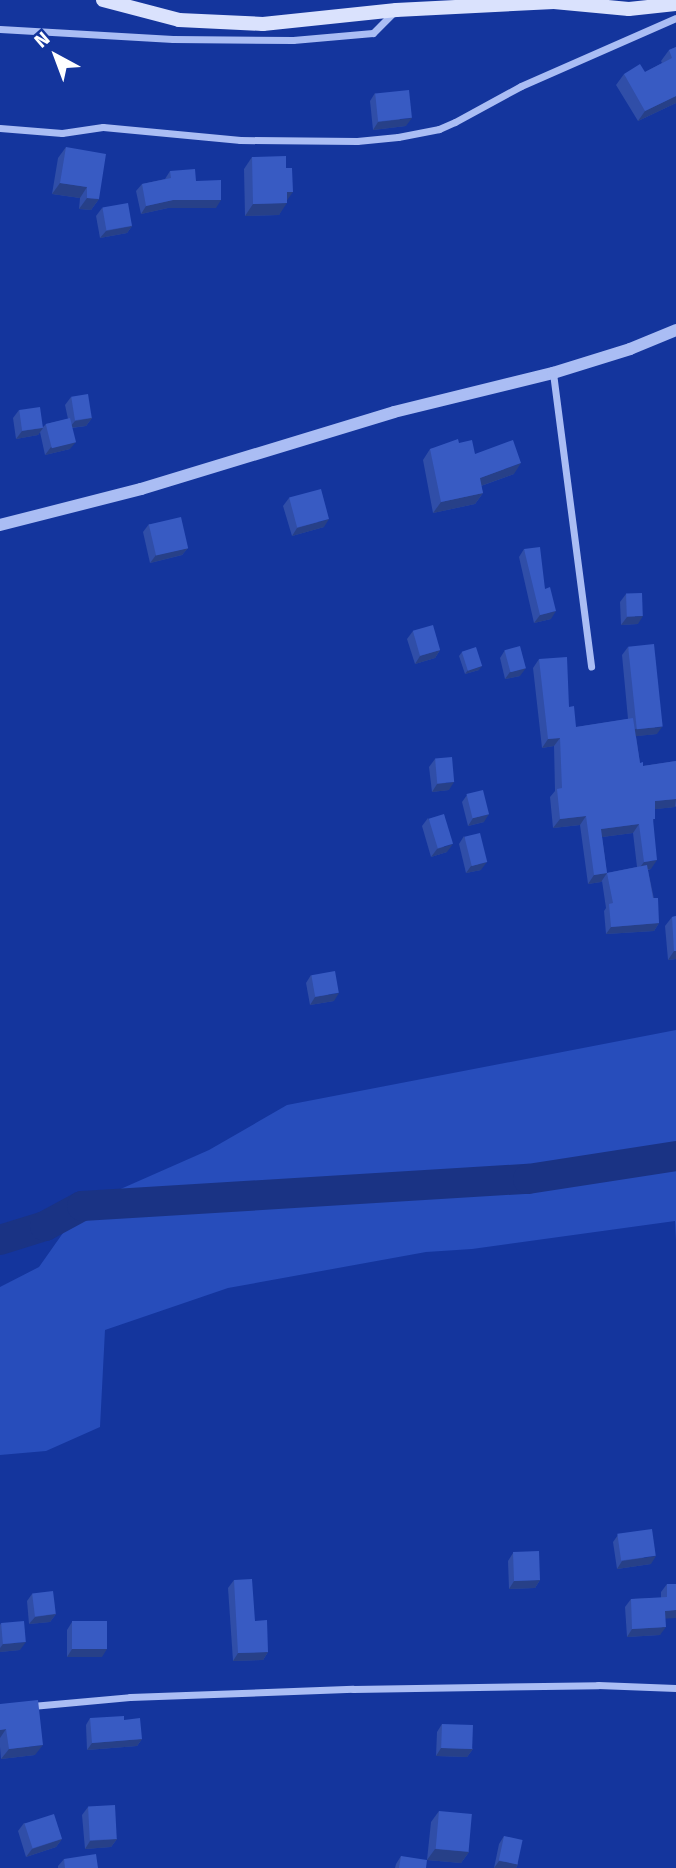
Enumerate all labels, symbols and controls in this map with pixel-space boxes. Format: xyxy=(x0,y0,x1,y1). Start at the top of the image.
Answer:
north arrow xyxy=(21,21,91,91)
text: N xyxy=(30,27,54,53)

